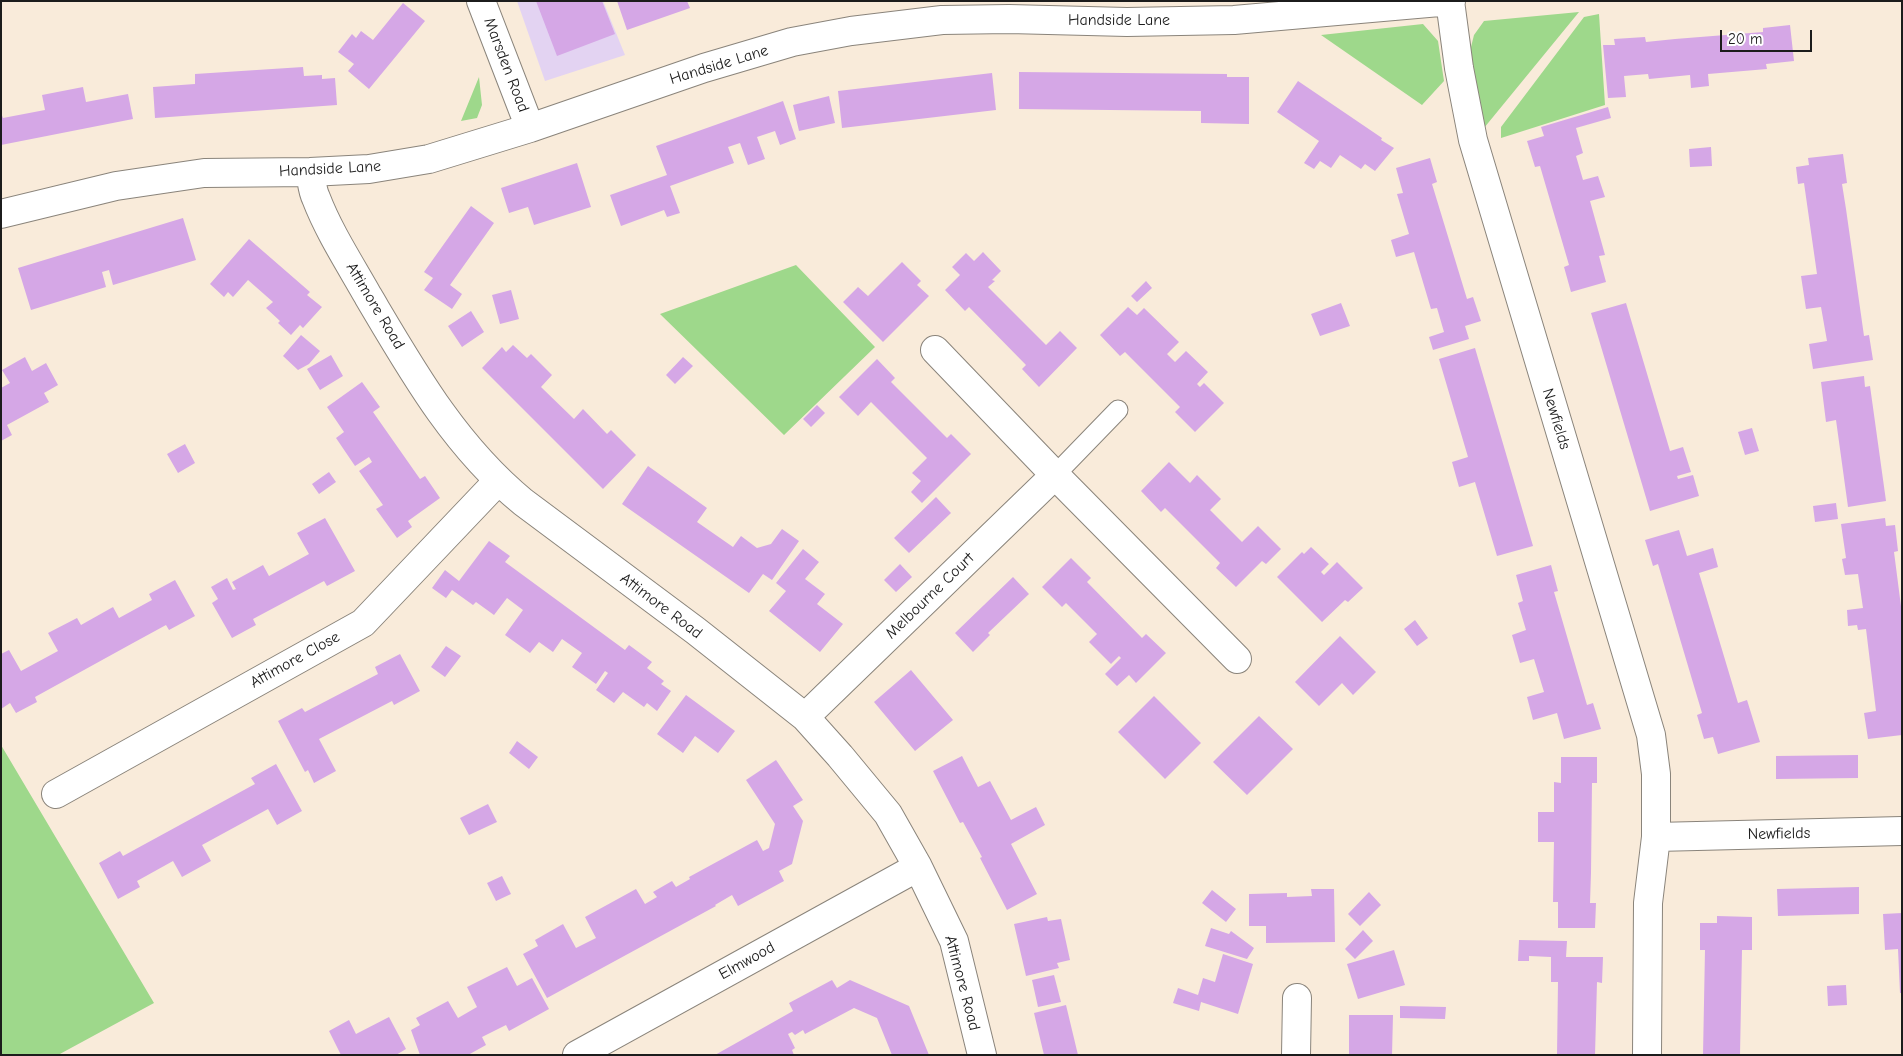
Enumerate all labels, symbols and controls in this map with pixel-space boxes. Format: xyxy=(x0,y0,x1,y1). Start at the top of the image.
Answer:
street label: Handside Lane xyxy=(1068,10,1170,30)
street label: Marsden Road xyxy=(479,15,533,115)
scale bar xyxy=(1723,20,1816,52)
text: 20 m xyxy=(1728,30,1762,48)
street label: Handside Lane xyxy=(667,41,771,89)
street label: Handside Lane xyxy=(279,157,381,181)
street label: Attimore Road xyxy=(342,259,408,353)
street label: Newfields xyxy=(1538,386,1574,452)
street label: Melbourne Court xyxy=(882,549,978,643)
street label: Attimore Road xyxy=(616,569,706,643)
street label: Attimore Close xyxy=(247,627,343,693)
street label: Newfields xyxy=(1747,824,1811,844)
street label: Attimore Road xyxy=(940,933,984,1033)
street label: Elmwood xyxy=(716,938,778,984)

